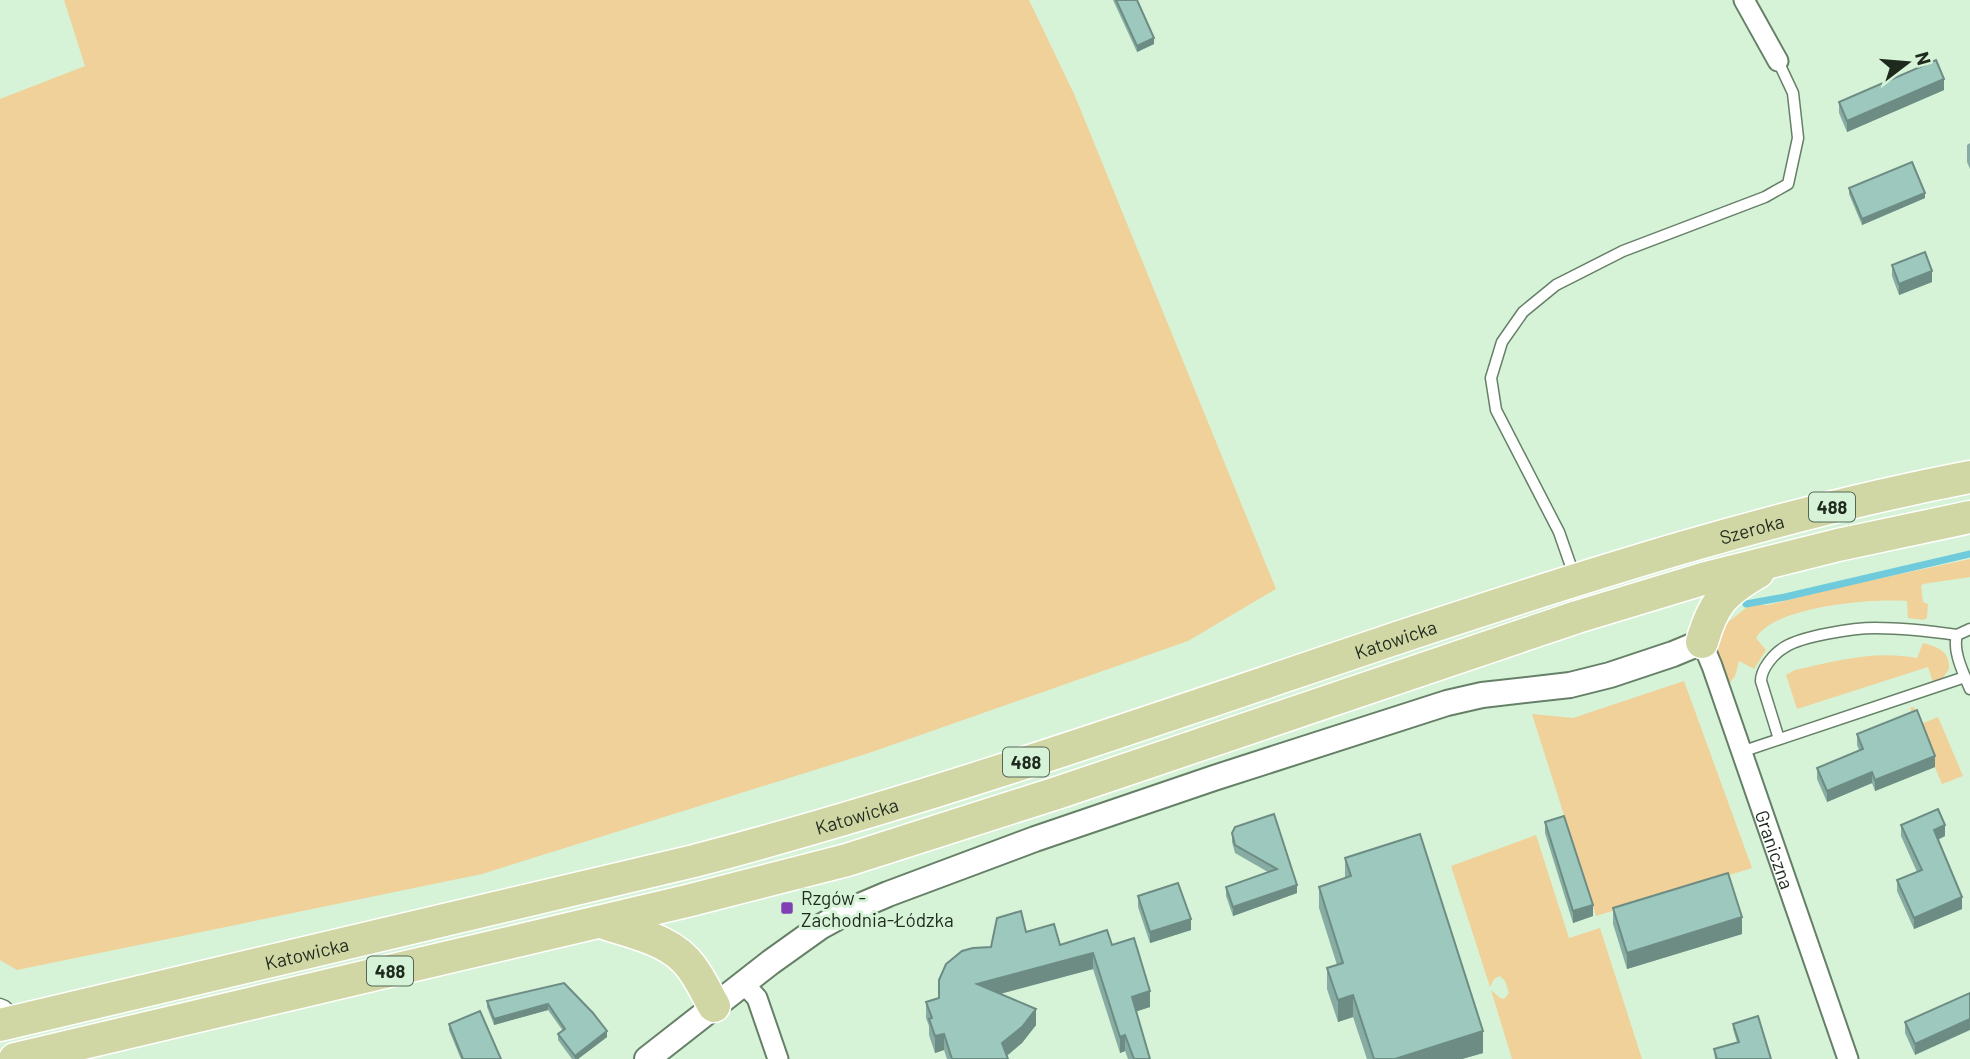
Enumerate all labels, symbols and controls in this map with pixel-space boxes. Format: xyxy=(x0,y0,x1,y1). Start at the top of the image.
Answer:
north arrow xyxy=(1872,28,1942,98)
text: N xyxy=(1911,49,1937,67)
road number: 488 xyxy=(1809,492,1855,522)
street label: Szeroka xyxy=(1717,509,1786,548)
street label: Katowicka xyxy=(1351,614,1439,663)
road number: 488 xyxy=(1003,748,1049,776)
street label: Katowicka xyxy=(812,792,901,838)
street label: Graniczna xyxy=(1751,807,1800,892)
place label: Rzgów - Zachodnia-Łódzka xyxy=(801,886,954,931)
marker: Rzgów - Zachodnia-Łódzka xyxy=(779,900,795,916)
street label: Katowicka xyxy=(262,932,351,974)
road number: 488 xyxy=(367,956,413,986)

